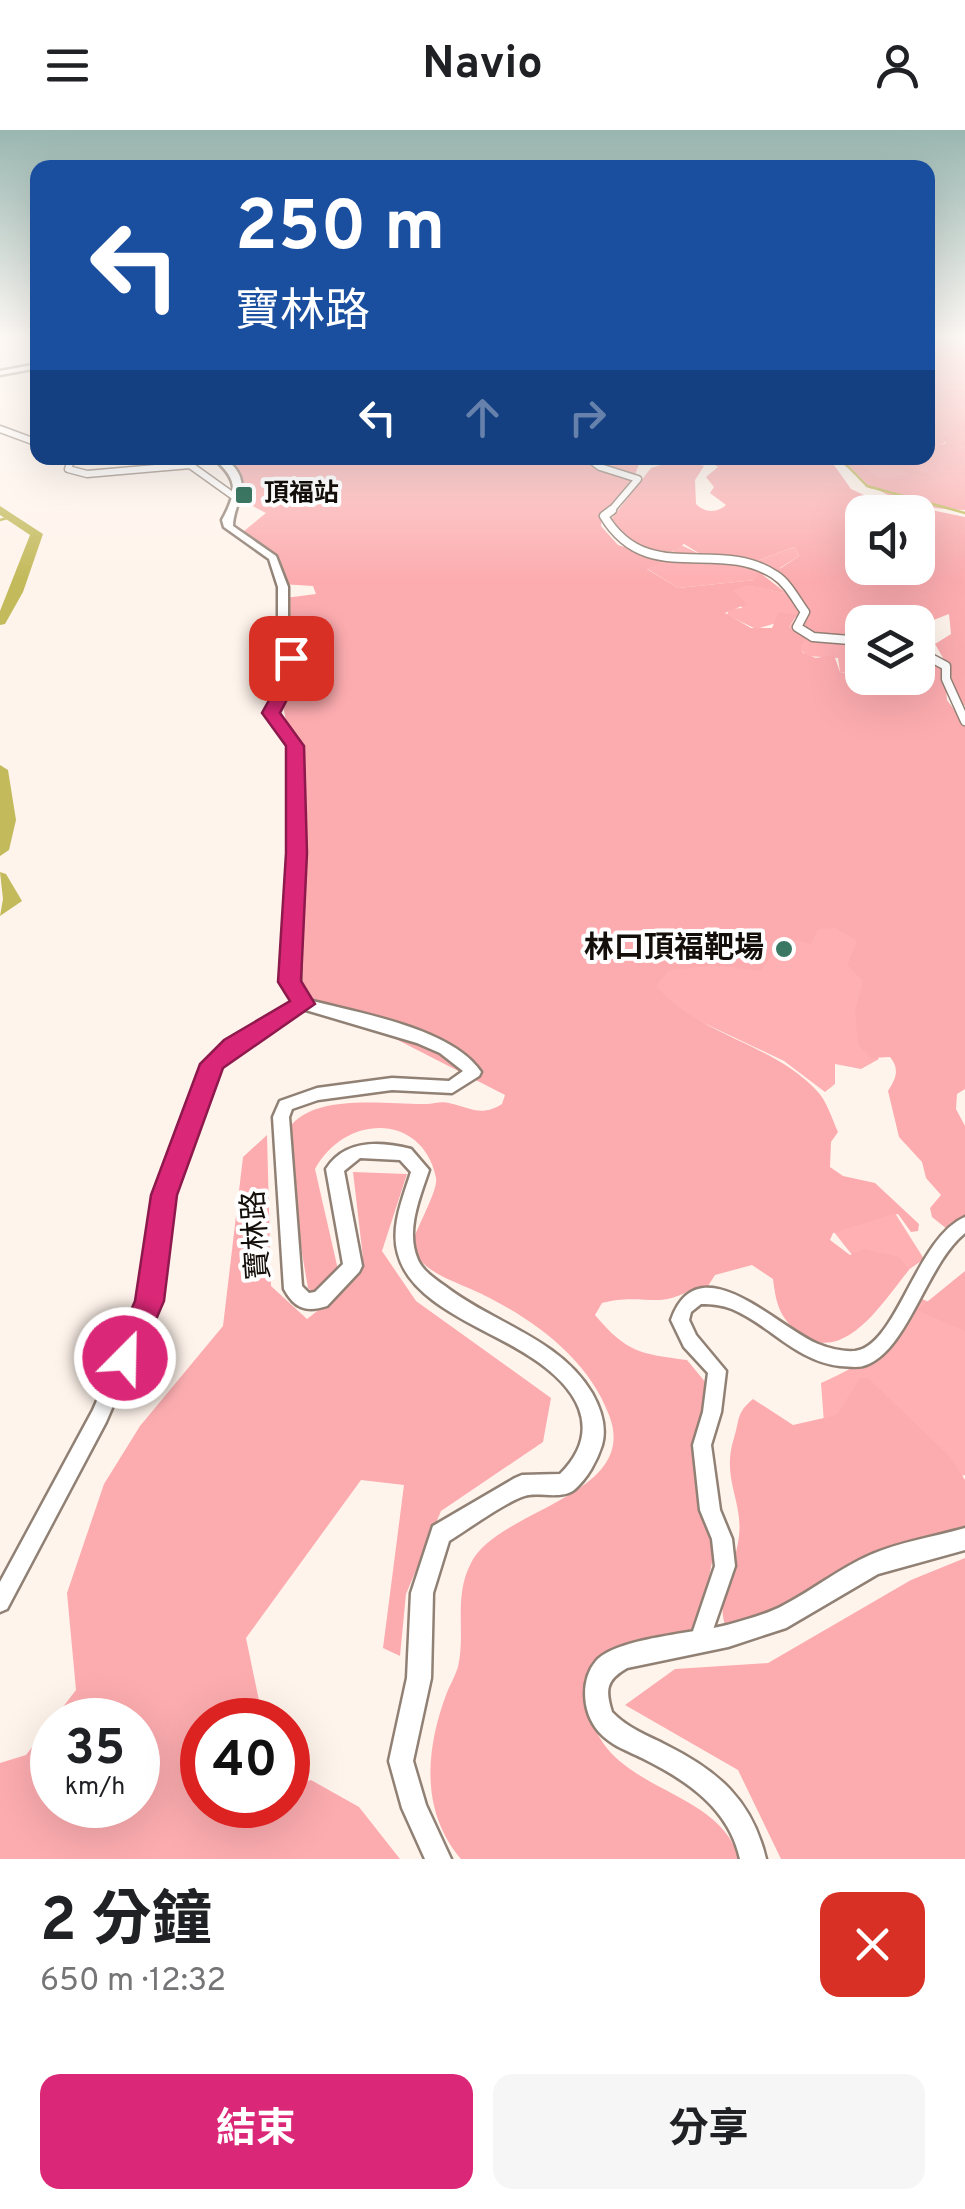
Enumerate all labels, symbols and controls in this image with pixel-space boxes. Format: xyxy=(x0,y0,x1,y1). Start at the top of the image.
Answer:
text: Navio xyxy=(422,37,543,94)
icon: menu xyxy=(40,38,95,93)
icon: person xyxy=(870,38,925,93)
text: 250 m xyxy=(235,186,445,275)
icon: left xyxy=(70,200,200,330)
text: 寶林路 xyxy=(235,285,370,342)
icon: left xyxy=(350,390,405,445)
icon: ahead xyxy=(455,390,510,445)
icon: right xyxy=(560,390,615,445)
place label: 頂福站 xyxy=(264,479,339,511)
marker: 頂福站 xyxy=(233,484,255,506)
map controls xyxy=(845,495,935,695)
button: sound xyxy=(845,495,935,585)
button: layers xyxy=(845,605,935,695)
pin xyxy=(249,616,334,701)
icon: arrive xyxy=(264,631,319,686)
place label: 林口頂福靶場 xyxy=(584,931,764,968)
marker: 林口頂福靶場 xyxy=(773,938,795,960)
street label: 寶林路 xyxy=(236,1189,280,1281)
position arrow xyxy=(73,1306,177,1410)
speed limit sign: 40 xyxy=(180,1698,310,1828)
text: 35 xyxy=(65,1719,125,1782)
text: km/h xyxy=(65,1772,125,1804)
text: 2 分鐘 xyxy=(40,1886,212,1962)
button: close xyxy=(820,1892,925,1997)
text: 650 m · 12:32 xyxy=(40,1962,226,2002)
button: 結束 xyxy=(40,2074,473,2189)
button: 分享 xyxy=(493,2074,925,2189)

